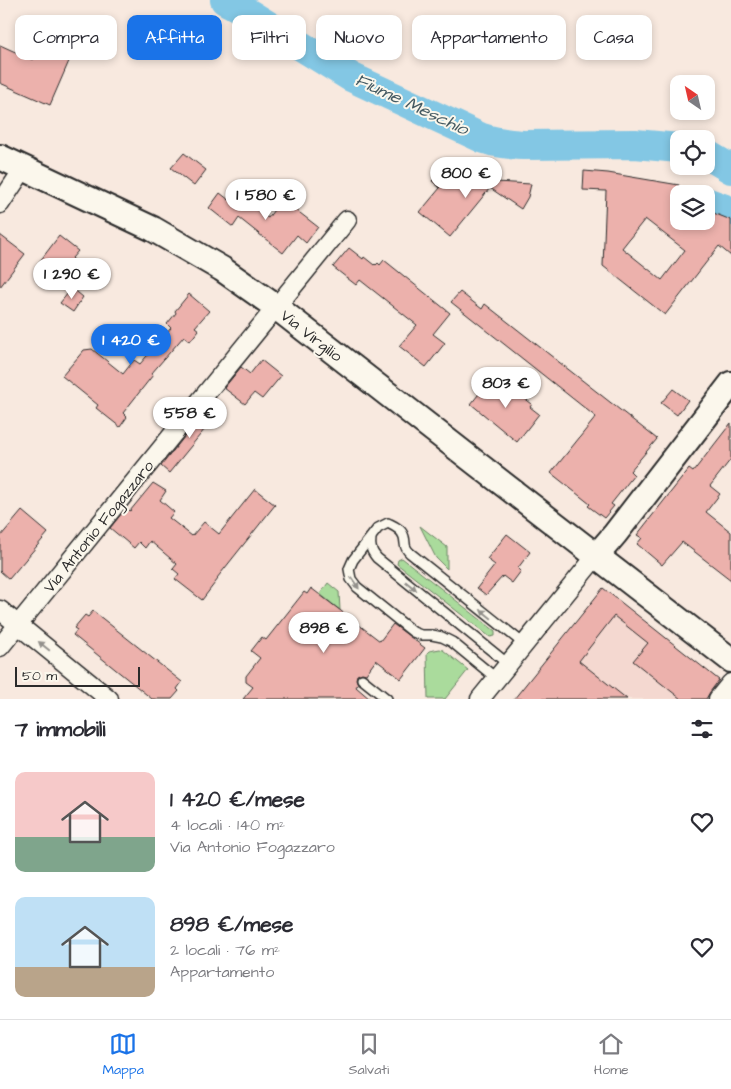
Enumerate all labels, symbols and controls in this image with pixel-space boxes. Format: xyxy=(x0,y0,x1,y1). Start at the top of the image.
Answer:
chip: Compra xyxy=(15,15,117,60)
chip: Affitta xyxy=(127,15,222,60)
chip: Filtri xyxy=(232,15,306,60)
chip: Nuovo xyxy=(316,15,402,60)
chip: Appartamento xyxy=(412,15,566,60)
chip: Casa xyxy=(576,15,652,60)
water label: Fiume Meschio xyxy=(351,67,474,142)
north arrow xyxy=(670,75,715,120)
map controls xyxy=(670,75,715,230)
button: locate xyxy=(670,130,715,175)
pin: 800 € xyxy=(431,156,501,199)
text: 800 € xyxy=(441,162,491,184)
pin: 1 580 € xyxy=(220,178,312,221)
text: 1 580 € xyxy=(236,184,296,206)
button: layers xyxy=(670,185,715,230)
pin: 1 290 € xyxy=(26,258,118,300)
text: 1 290 € xyxy=(44,263,100,285)
street label: Via Virgilio xyxy=(275,305,347,368)
pin: 1 420 € xyxy=(85,324,177,366)
text: 1 420 € xyxy=(102,329,160,351)
pin: 803 € xyxy=(471,366,541,409)
text: 803 € xyxy=(482,372,530,394)
pin: 558 € xyxy=(155,396,225,439)
text: 558 € xyxy=(164,402,216,424)
street label: Via Antonio Fogazzaro xyxy=(38,456,160,598)
one-way arrow xyxy=(350,576,360,590)
one-way arrow xyxy=(404,580,417,591)
one-way arrow xyxy=(480,609,493,620)
pin: 898 € xyxy=(289,612,359,654)
text: 898 € xyxy=(300,617,348,639)
one-way arrow xyxy=(38,641,51,652)
scale bar xyxy=(15,664,140,687)
text: 50 m xyxy=(22,666,57,686)
text: 7 immobili xyxy=(15,715,105,744)
icon: filters xyxy=(688,715,716,743)
text: 1 420 €/mese xyxy=(170,785,305,814)
icon: home xyxy=(55,792,115,852)
icon: heart xyxy=(688,808,716,836)
text: 4 locali · 140 m² xyxy=(170,814,285,836)
text: Via Antonio Fogazzaro xyxy=(170,836,335,858)
text: 898 €/mese xyxy=(170,910,293,939)
icon: home xyxy=(55,917,115,977)
icon: heart xyxy=(688,933,716,961)
text: 2 locali · 76 m² xyxy=(170,939,280,961)
text: Appartamento xyxy=(170,961,274,983)
tab: Mappa xyxy=(102,1030,144,1080)
tab: Salvati xyxy=(349,1030,389,1080)
tab: Home xyxy=(594,1030,629,1080)

